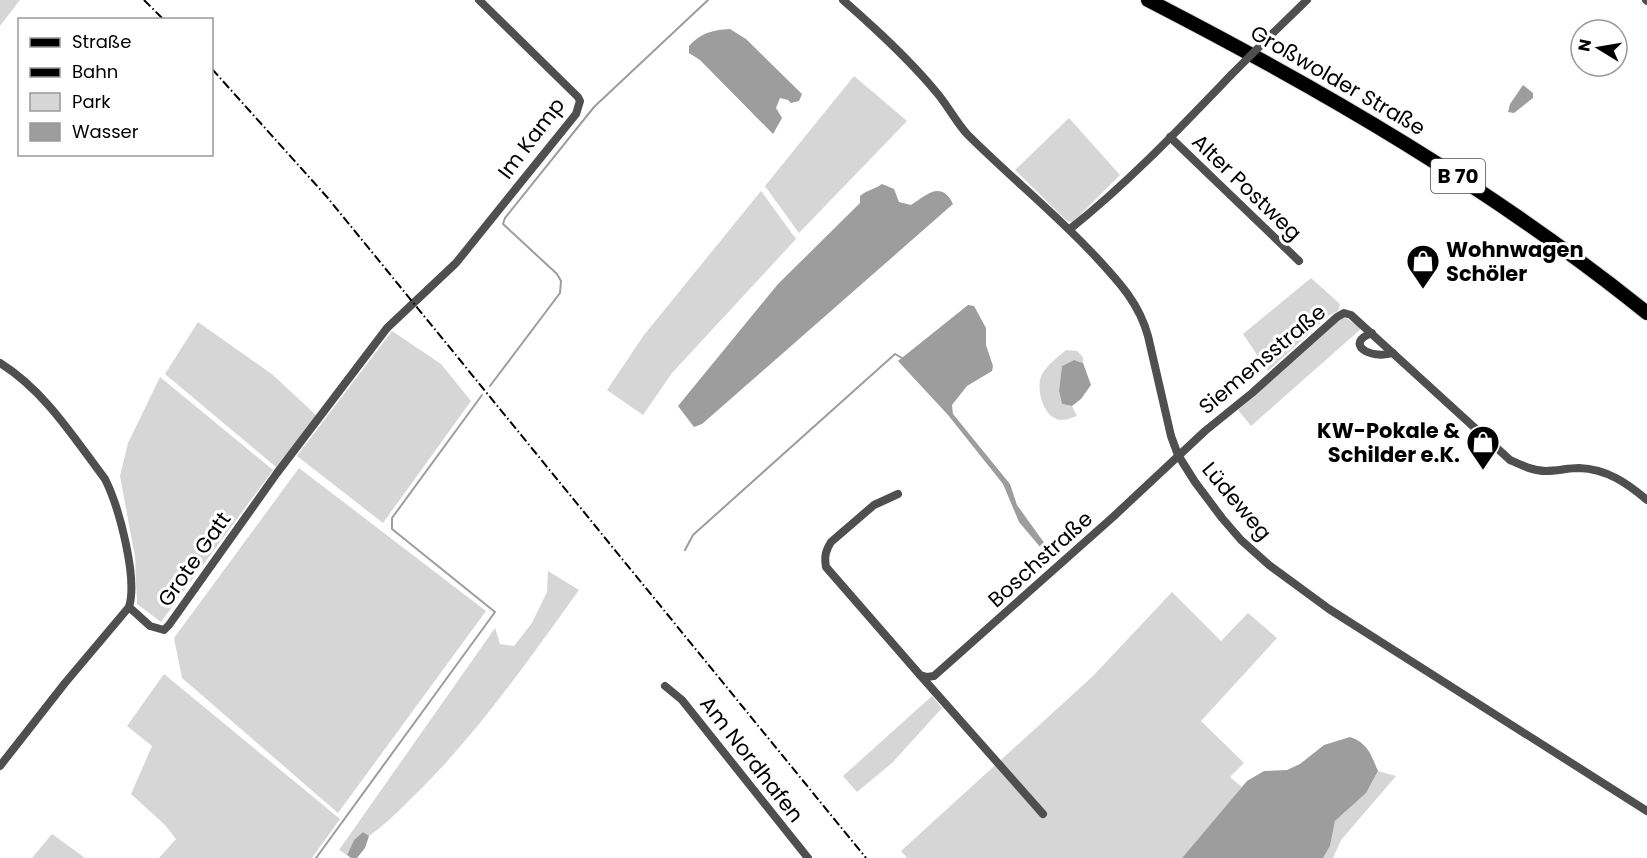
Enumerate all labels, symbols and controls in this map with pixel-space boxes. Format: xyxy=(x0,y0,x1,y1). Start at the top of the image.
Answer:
legend xyxy=(18,18,213,156)
street label: Großwolder Straße xyxy=(1245,18,1431,142)
north arrow xyxy=(1569,18,1629,78)
text: Straße xyxy=(72,29,131,54)
text: N xyxy=(1572,37,1597,53)
text: Bahn xyxy=(72,59,118,84)
text: Park xyxy=(72,89,111,114)
street label: Im Kamp xyxy=(491,91,571,185)
text: Wasser xyxy=(72,119,139,144)
street label: Alter Postweg xyxy=(1186,127,1308,247)
road number: B 70 xyxy=(1431,159,1485,193)
place label: Wohnwagen Schöler xyxy=(1446,235,1584,288)
shop icon: Wohnwagen Schöler xyxy=(1405,243,1441,290)
street label: Siemensstraße xyxy=(1192,297,1332,421)
place label: KW-Pokale & Schilder e.K. xyxy=(1317,416,1460,469)
shop icon: KW-Pokale & Schilder e.K. xyxy=(1465,424,1501,471)
street label: Lüdeweg xyxy=(1196,456,1278,546)
street label: Boschstraße xyxy=(981,504,1099,614)
street label: Grote Gatt xyxy=(151,506,237,612)
street label: Am Nordhafen xyxy=(694,690,810,828)

